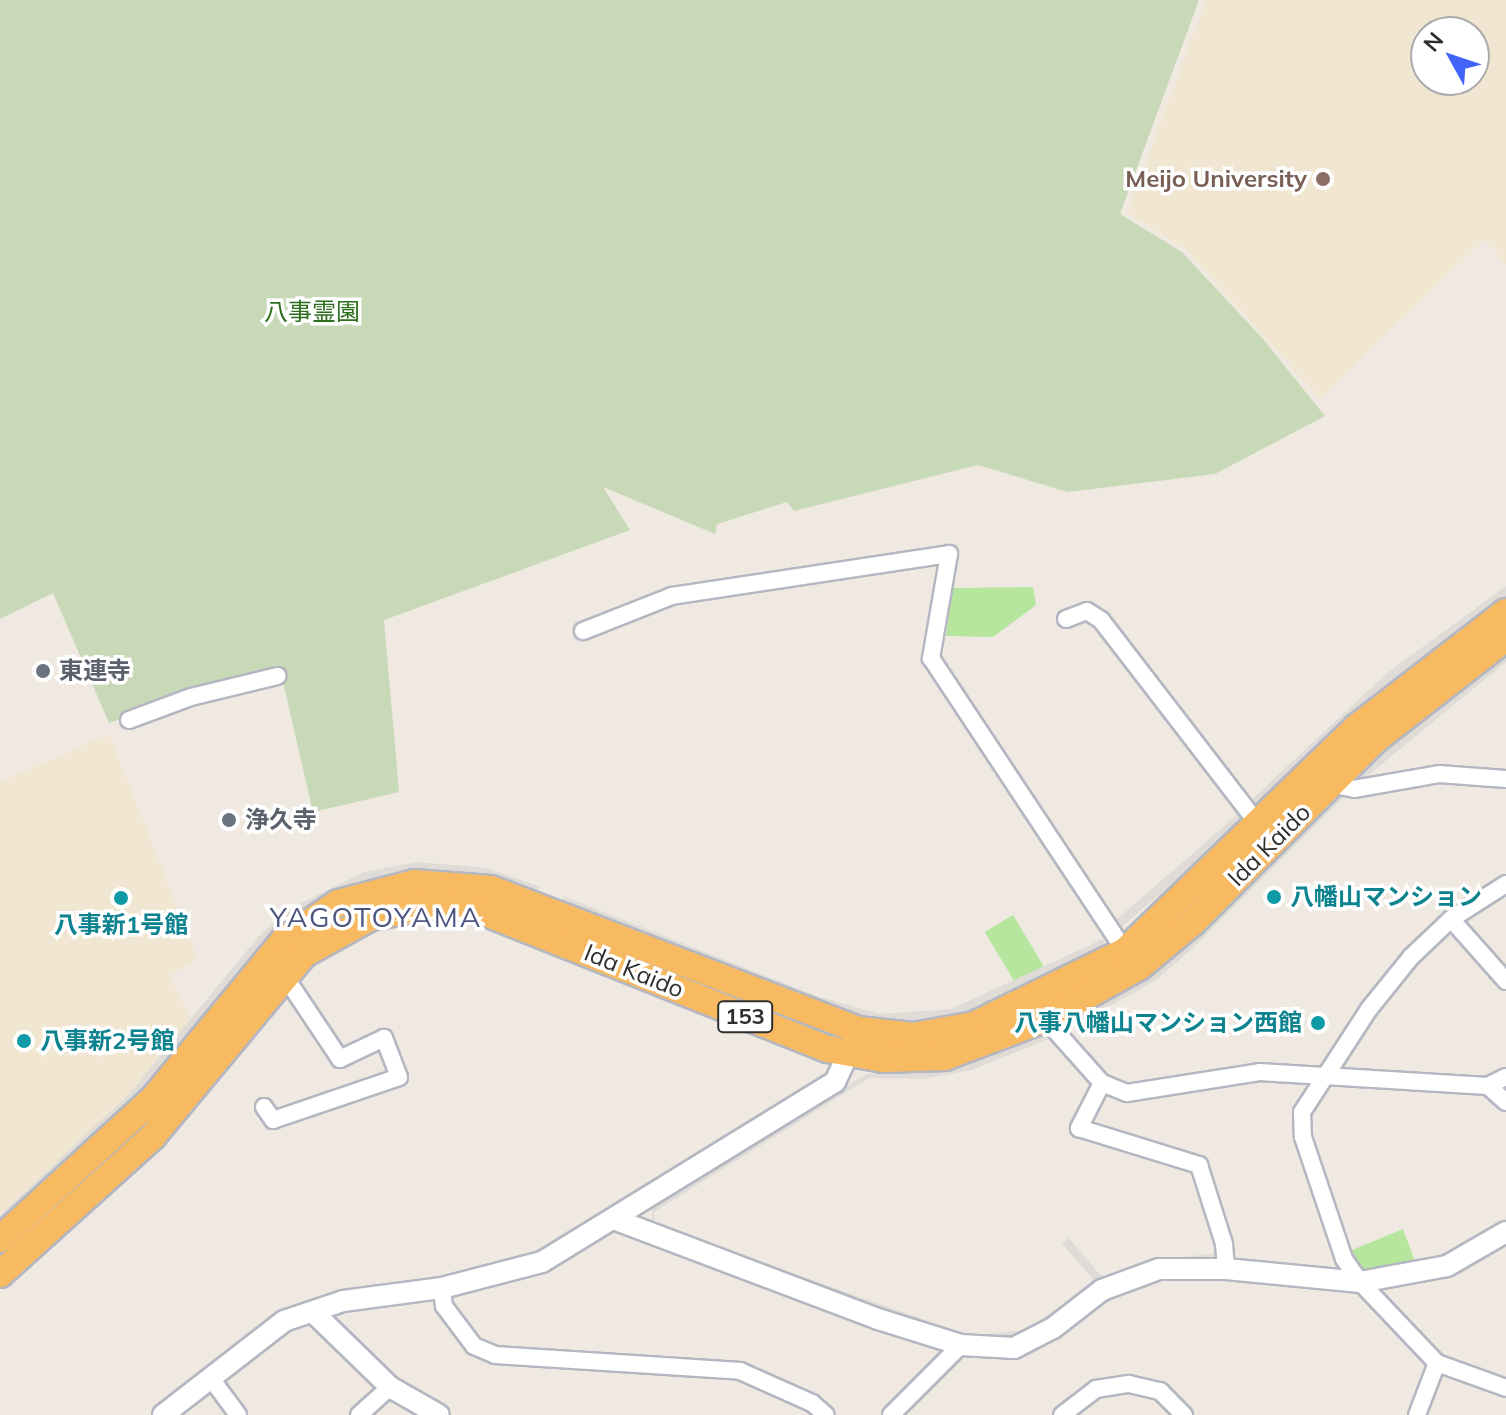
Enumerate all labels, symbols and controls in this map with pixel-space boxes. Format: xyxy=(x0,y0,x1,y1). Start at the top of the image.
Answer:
north arrow xyxy=(1410,16,1490,96)
text: N xyxy=(1417,26,1449,57)
place label: Meijo University xyxy=(1125,165,1307,193)
marker: Meijo University xyxy=(1314,170,1332,188)
park label: 八事霊園 xyxy=(264,298,360,326)
place label: 東連寺 xyxy=(59,657,131,685)
marker: 東連寺 xyxy=(34,662,52,680)
street label: Ida Kaido xyxy=(1222,798,1316,892)
place label: 浄久寺 xyxy=(245,806,317,834)
marker: 浄久寺 xyxy=(220,811,238,829)
place label: 八幡山マンション xyxy=(1290,883,1482,911)
marker: 八幡山マンション xyxy=(1265,888,1283,906)
marker: 八事新1号館 xyxy=(112,889,130,907)
district label: YAGOTOYAMA xyxy=(270,900,482,934)
place label: 八事新1号館 xyxy=(54,911,188,939)
street label: Ida Kaido xyxy=(580,938,688,1004)
road number: 153 xyxy=(717,999,773,1035)
place label: 八事八幡山マンション西館 xyxy=(1014,1009,1302,1037)
marker: 八事八幡山マンション西館 xyxy=(1309,1014,1327,1032)
place label: 八事新2号館 xyxy=(40,1027,174,1055)
marker: 八事新2号館 xyxy=(15,1032,33,1050)

